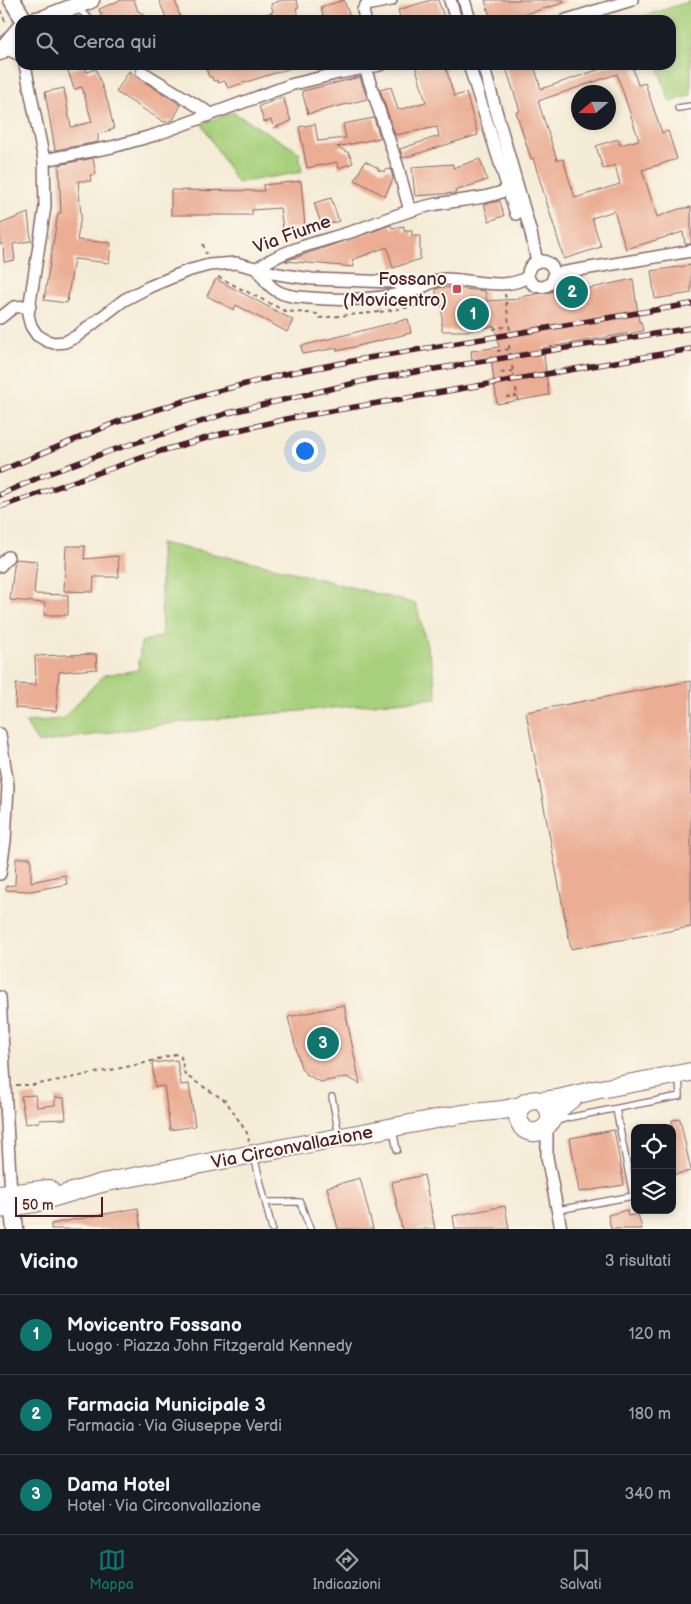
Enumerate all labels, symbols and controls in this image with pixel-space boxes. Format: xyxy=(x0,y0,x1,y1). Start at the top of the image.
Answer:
search box xyxy=(15,15,676,70)
icon: search xyxy=(33,29,61,57)
text: Cerca qui xyxy=(73,31,156,54)
north arrow xyxy=(571,85,616,130)
street label: Via Fiume xyxy=(251,211,334,258)
place label: Fossano (Movicentro) xyxy=(343,269,447,311)
pin: 2 xyxy=(556,273,588,311)
marker: Fossano (Movicentro) xyxy=(451,283,463,295)
pin: 1 xyxy=(457,295,489,333)
your location xyxy=(292,438,318,464)
pin: 3 xyxy=(307,1024,339,1062)
street label: Via Circonvallazione xyxy=(210,1121,375,1173)
map controls xyxy=(631,1124,676,1214)
button: locate xyxy=(631,1124,676,1169)
button: layers xyxy=(631,1169,676,1214)
scale bar xyxy=(15,1194,102,1217)
text: 50 m xyxy=(22,1197,54,1214)
text: Vicino xyxy=(20,1249,78,1274)
text: 3 risultati xyxy=(605,1252,671,1271)
text: Movicentro Fossano xyxy=(67,1314,242,1337)
text: 1 xyxy=(33,1325,39,1344)
text: 120 m xyxy=(628,1325,671,1344)
text: Luogo · Piazza John Fitzgerald Kennedy xyxy=(67,1337,352,1356)
text: Farmacia Municipale 3 xyxy=(67,1394,266,1417)
text: 2 xyxy=(31,1405,41,1424)
text: 180 m xyxy=(629,1405,671,1424)
text: Farmacia · Via Giuseppe Verdi xyxy=(67,1417,282,1436)
text: Dama Hotel xyxy=(67,1474,170,1497)
text: 3 xyxy=(31,1485,41,1504)
text: 340 m xyxy=(624,1485,671,1504)
text: Hotel · Via Circonvallazione xyxy=(67,1497,261,1516)
tab: Mappa xyxy=(90,1546,134,1593)
tab: Indicazioni xyxy=(313,1546,381,1593)
tab: Salvati xyxy=(560,1546,601,1593)

